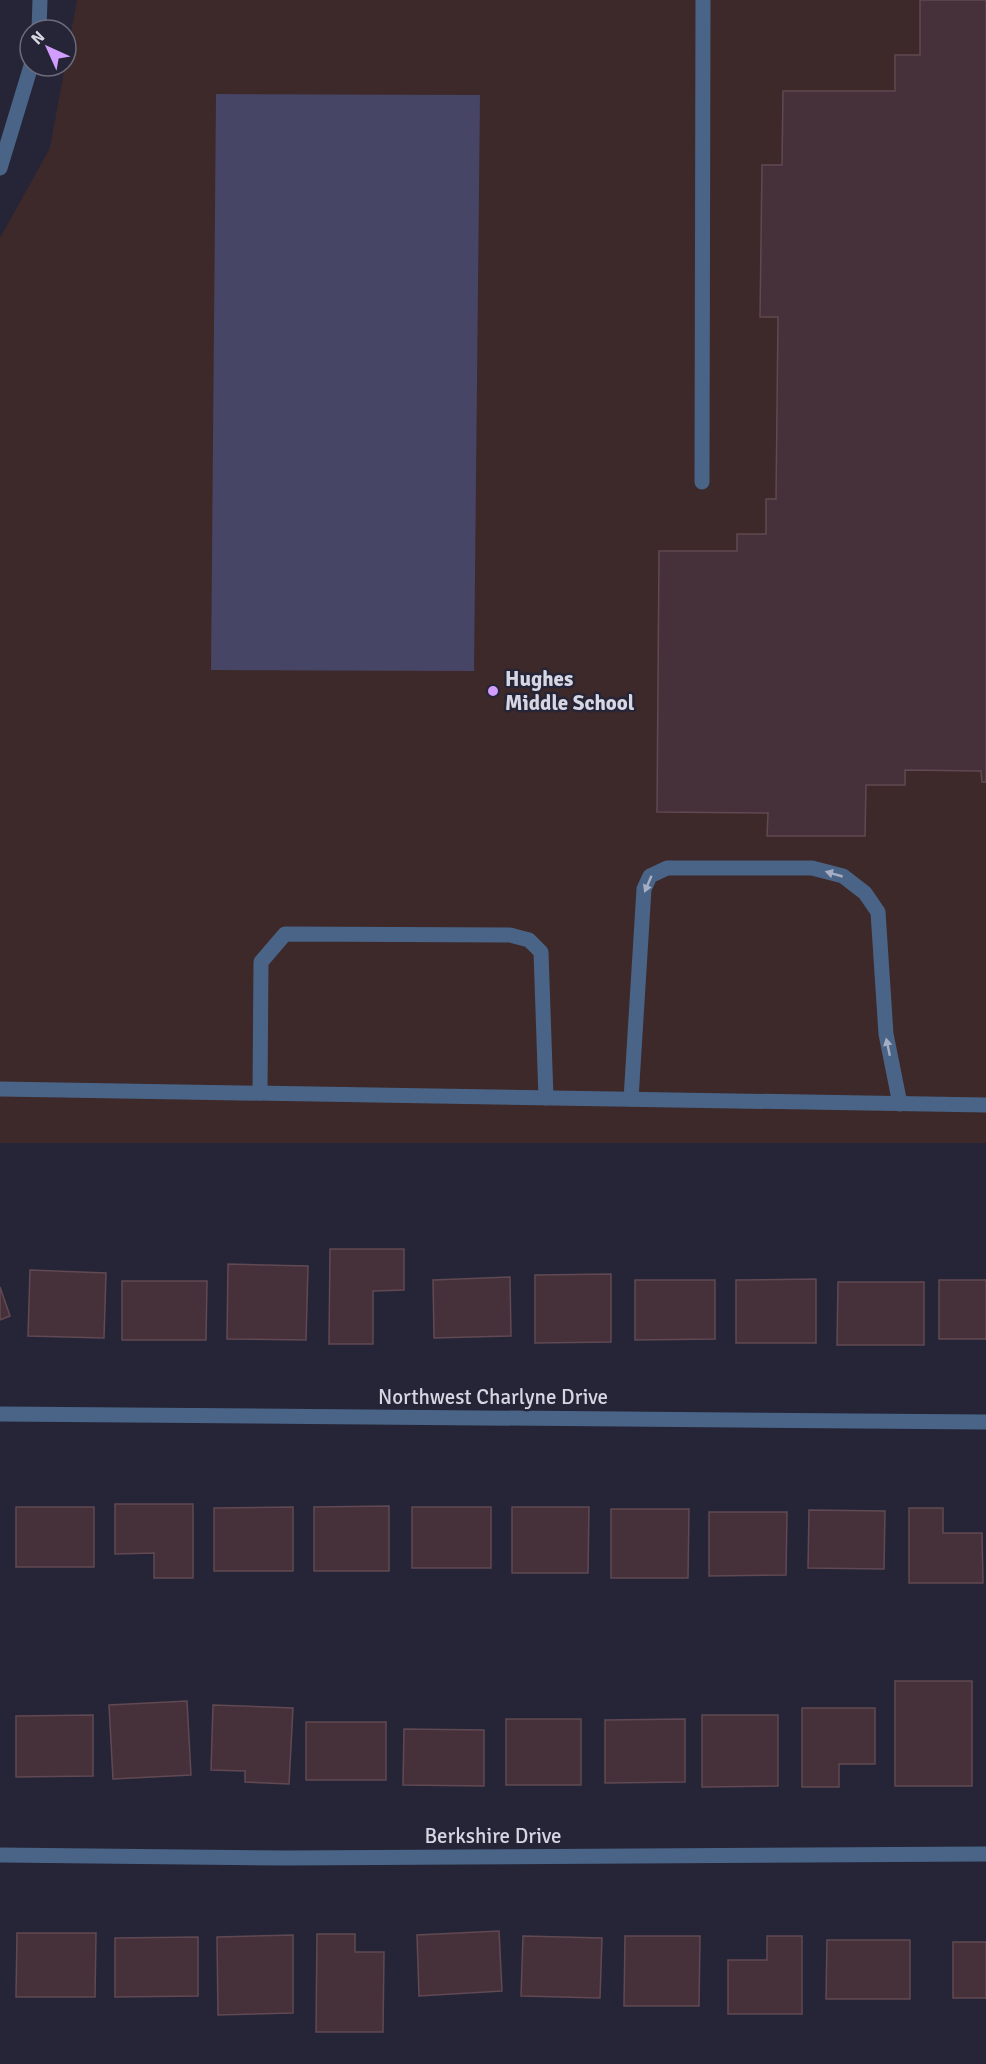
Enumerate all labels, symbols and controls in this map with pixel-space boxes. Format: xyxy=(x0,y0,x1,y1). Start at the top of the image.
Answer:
north arrow xyxy=(18,18,78,78)
text: N xyxy=(27,27,49,49)
place label: Hughes Middle School xyxy=(505,666,635,716)
marker: Hughes Middle School xyxy=(486,684,500,698)
one-way arrow xyxy=(825,869,843,878)
one-way arrow xyxy=(643,876,653,894)
one-way arrow xyxy=(883,1037,892,1056)
street label: Northwest Charlyne Drive xyxy=(378,1384,608,1410)
street label: Berkshire Drive xyxy=(424,1823,562,1849)

